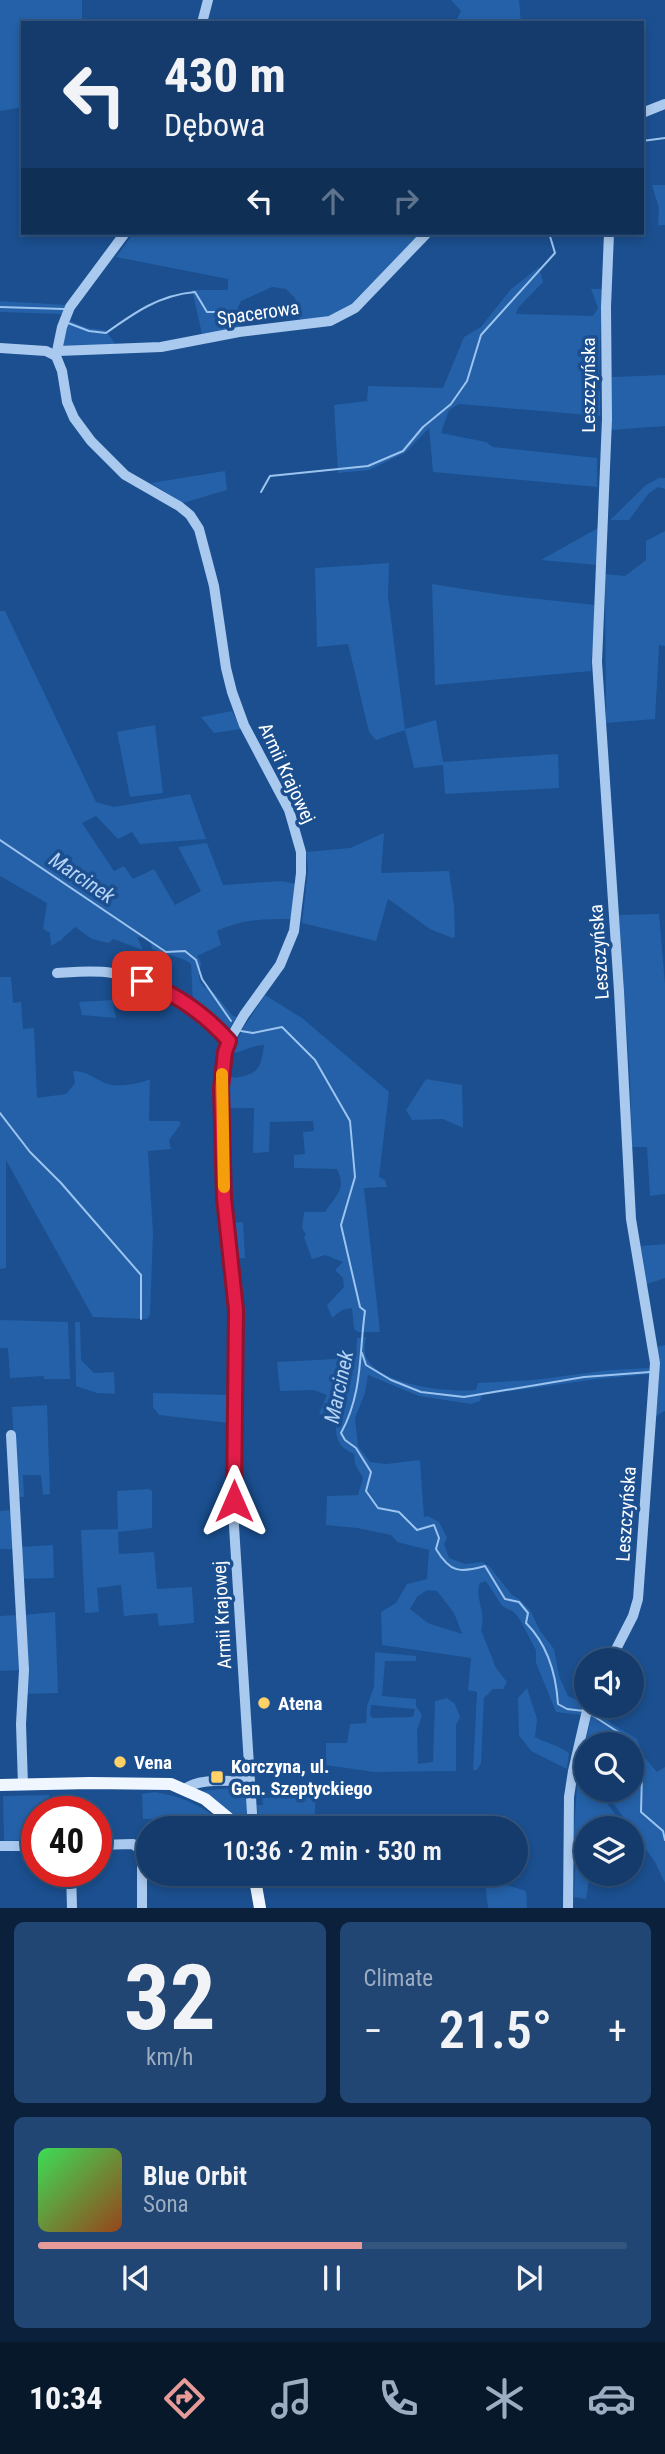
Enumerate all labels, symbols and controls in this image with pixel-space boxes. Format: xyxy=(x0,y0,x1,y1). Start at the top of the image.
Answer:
text: 430 m xyxy=(164,47,286,104)
icon: left xyxy=(49,49,140,140)
text: Dębowa xyxy=(164,106,265,144)
icon: left xyxy=(241,182,279,220)
icon: ahead xyxy=(314,182,352,220)
icon: right xyxy=(387,182,425,220)
street label: Spacerowa xyxy=(215,296,301,330)
street label: Leszczyńska xyxy=(577,337,600,433)
street label: Armii Krajowej xyxy=(254,719,320,827)
water label: Marcinek xyxy=(45,847,120,909)
street label: Leszczyńska xyxy=(584,904,614,1000)
pin xyxy=(112,951,172,1011)
icon: arrive xyxy=(123,962,161,1000)
water label: Marcinek xyxy=(320,1348,359,1426)
position arrow xyxy=(197,1464,271,1538)
street label: Leszczyńska xyxy=(611,1466,641,1562)
street label: Armii Krajowej xyxy=(208,1560,236,1670)
map controls xyxy=(574,1648,644,1886)
button: sound xyxy=(574,1648,644,1718)
place label: Atena xyxy=(278,1692,322,1715)
marker: Atena xyxy=(256,1695,272,1711)
button: search xyxy=(574,1732,644,1802)
place label: Vena xyxy=(134,1751,172,1774)
marker: Vena xyxy=(112,1754,128,1770)
place label: Korczyna, ul. Gen. Szeptyckiego xyxy=(231,1755,373,1800)
marker: Korczyna, ul. Gen. Szeptyckiego xyxy=(209,1769,225,1785)
speed limit sign: 40 xyxy=(21,1796,112,1887)
button: layers xyxy=(574,1816,644,1886)
text: 10:36 · 2 min · 530 m xyxy=(222,1836,442,1866)
text: 32 xyxy=(124,1945,216,2051)
text: Climate xyxy=(364,1965,433,1992)
text: 21.5° xyxy=(439,2000,552,2061)
text: − xyxy=(364,2009,383,2053)
text: + xyxy=(608,2009,627,2053)
text: km/h xyxy=(146,2044,193,2071)
text: Blue Orbit xyxy=(143,2161,247,2191)
text: Sona xyxy=(143,2191,189,2218)
icon: previous xyxy=(117,2259,155,2297)
icon: pause xyxy=(313,2259,351,2297)
icon: next xyxy=(510,2259,548,2297)
icon: directions xyxy=(160,2374,209,2423)
icon: music xyxy=(267,2374,316,2423)
icon: phone xyxy=(374,2374,423,2423)
icon: climate xyxy=(480,2374,529,2423)
icon: car xyxy=(587,2374,636,2423)
text: 10:34 xyxy=(29,2379,102,2417)

